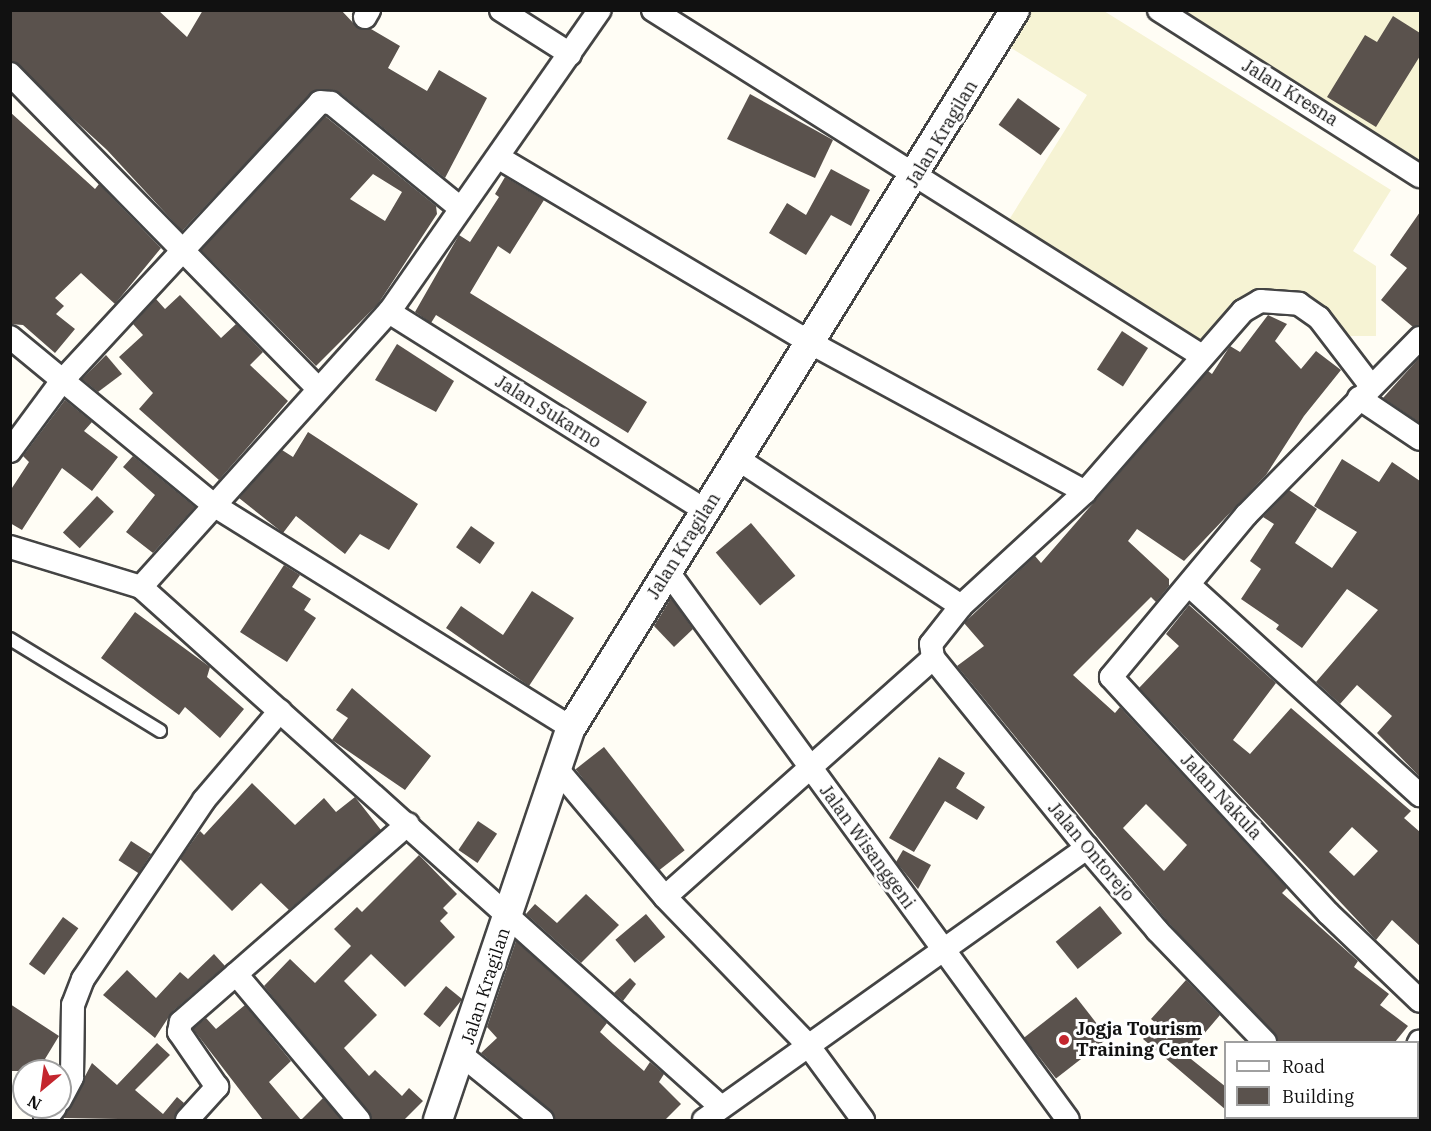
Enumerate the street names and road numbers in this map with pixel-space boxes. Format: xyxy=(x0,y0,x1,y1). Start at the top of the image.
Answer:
street label: Jalan Kresna xyxy=(1238,55,1342,131)
street label: Jalan Kragilan xyxy=(902,76,982,192)
street label: Jalan Sukarno xyxy=(491,371,605,453)
street label: Jalan Kragilan xyxy=(643,489,725,603)
street label: Jalan Nakula xyxy=(1176,750,1266,844)
street label: Jalan Wisanggeni xyxy=(815,781,919,913)
street label: Jalan Ontorejo xyxy=(1043,798,1139,906)
street label: Jalan Kragilan xyxy=(457,925,515,1047)

